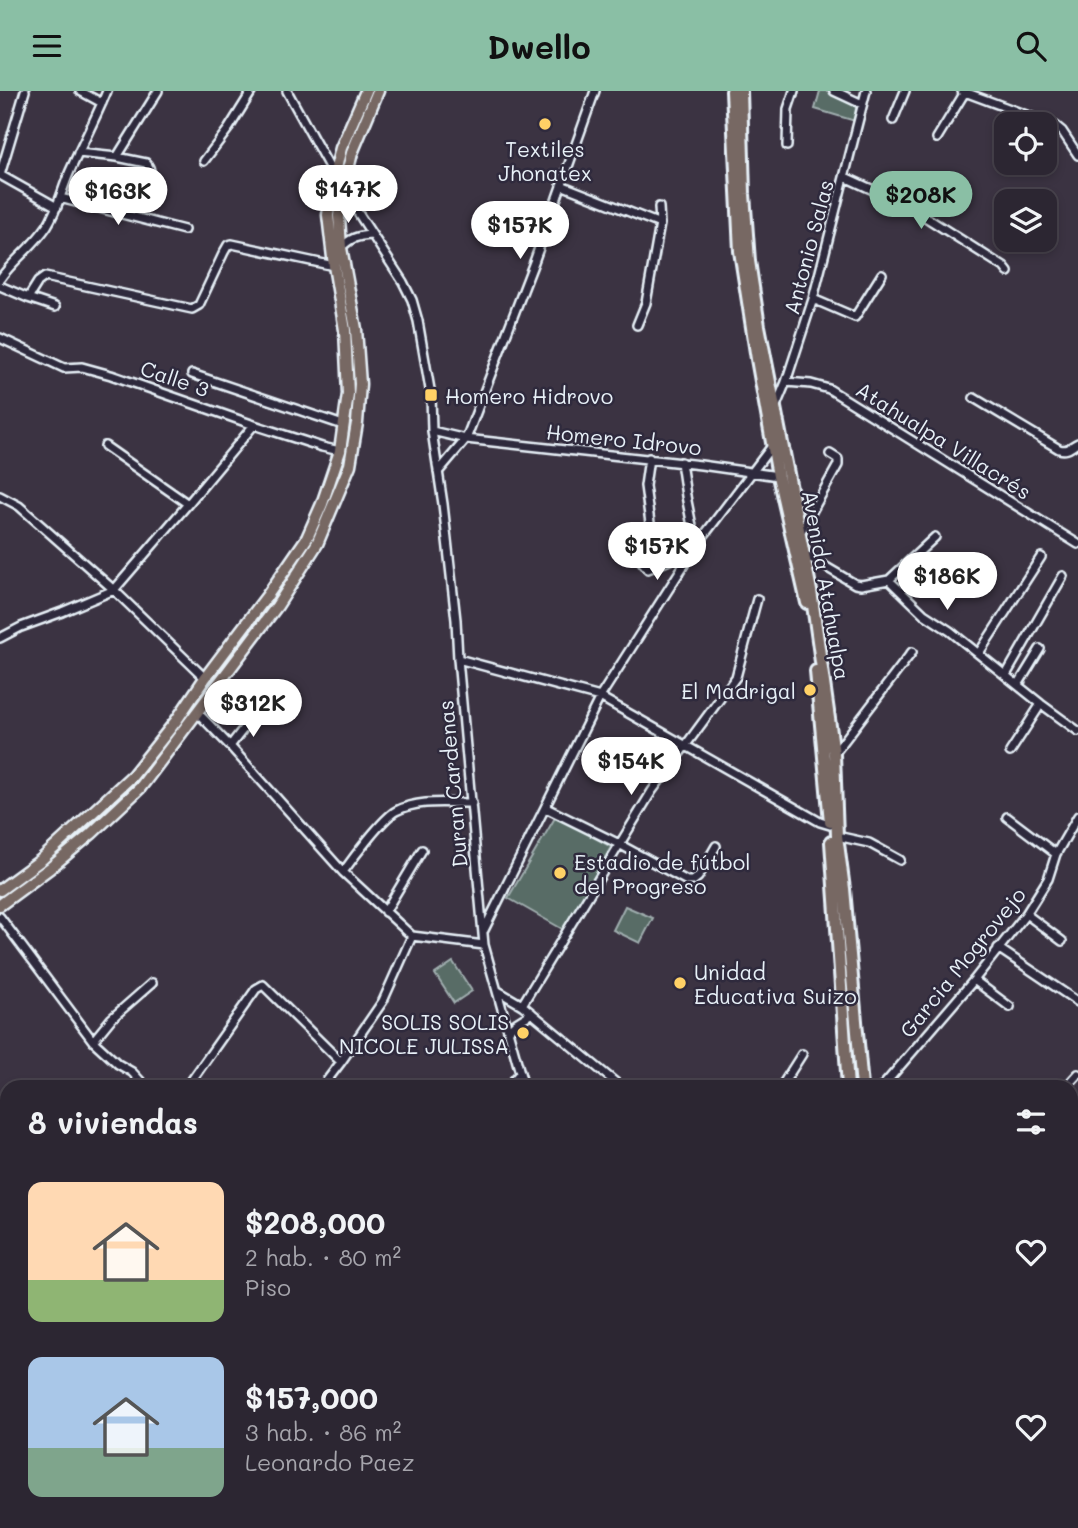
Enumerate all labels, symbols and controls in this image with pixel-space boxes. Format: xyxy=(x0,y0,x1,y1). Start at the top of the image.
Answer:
text: Dwello xyxy=(487,25,591,67)
icon: menu xyxy=(28,27,66,65)
icon: search xyxy=(1012,27,1050,65)
map controls xyxy=(994,112,1057,252)
button: locate xyxy=(994,112,1057,175)
marker: Textiles Jhonatex xyxy=(537,116,553,132)
place label: Textiles Jhonatex xyxy=(498,135,592,186)
pin: $147K xyxy=(299,165,397,225)
pin: $163K xyxy=(69,167,167,227)
pin: $208K xyxy=(872,171,970,231)
text: $147K xyxy=(315,173,381,203)
text: $163K xyxy=(84,175,152,205)
street label: Antonio Salas xyxy=(777,177,839,317)
text: $208K xyxy=(885,179,957,209)
button: layers xyxy=(994,189,1057,252)
pin: $157K xyxy=(471,201,569,261)
text: $157K xyxy=(487,209,553,239)
street label: Calle 3 xyxy=(137,354,213,402)
street label: Atahualpa Villacrés xyxy=(851,375,1037,505)
place label: Homero Hidrovo xyxy=(445,382,613,409)
marker: Homero Hidrovo xyxy=(423,387,439,403)
street label: Homero Idrovo xyxy=(545,417,703,461)
street label: Avenida Atahualpa xyxy=(797,488,857,682)
pin: $157K xyxy=(608,523,706,582)
text: $157K xyxy=(624,530,690,560)
pin: $186K xyxy=(898,553,996,612)
text: $186K xyxy=(913,560,981,590)
place label: El Madrigal xyxy=(681,677,796,704)
pin: $312K xyxy=(204,679,302,739)
marker: El Madrigal xyxy=(802,682,818,698)
text: $312K xyxy=(220,687,286,717)
street label: Duran Cardenas xyxy=(431,699,473,869)
pin: $154K xyxy=(582,737,680,797)
text: $154K xyxy=(597,745,665,775)
place label: Estadio de fútbol del Progreso xyxy=(574,848,751,899)
marker: Estadio de fútbol del Progreso xyxy=(552,865,568,881)
street label: Garcia Mogrovejo xyxy=(893,881,1031,1043)
place label: Unidad Educativa Suizo xyxy=(694,958,857,1009)
marker: Unidad Educativa Suizo xyxy=(672,975,688,991)
place label: SOLIS SOLIS NICOLE JULISSA xyxy=(339,1008,509,1059)
marker: SOLIS SOLIS NICOLE JULISSA xyxy=(515,1025,531,1041)
text: 8 viviendas xyxy=(28,1102,198,1142)
icon: filters xyxy=(1012,1103,1050,1141)
text: $208,000 xyxy=(245,1202,385,1242)
icon: home xyxy=(84,1210,168,1294)
icon: heart xyxy=(1012,1233,1050,1271)
text: 2 hab. · 80 m² xyxy=(245,1242,401,1272)
text: Piso xyxy=(245,1272,291,1302)
text: $157,000 xyxy=(245,1377,378,1417)
icon: home xyxy=(84,1385,168,1469)
icon: heart xyxy=(1012,1408,1050,1446)
text: 3 hab. · 86 m² xyxy=(245,1417,402,1447)
text: Leonardo Paez xyxy=(245,1447,415,1477)

